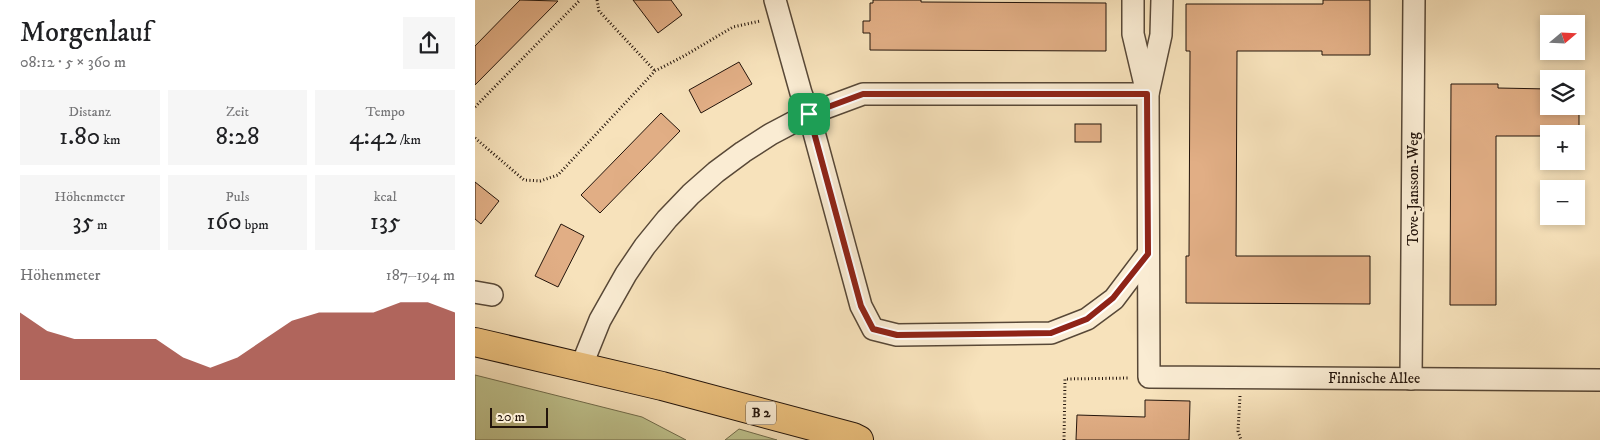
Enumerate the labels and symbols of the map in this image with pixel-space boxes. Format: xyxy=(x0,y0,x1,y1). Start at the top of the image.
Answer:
north arrow xyxy=(1540,15,1585,60)
pin xyxy=(788,93,830,135)
street label: Tove-Jansson-Weg xyxy=(1404,132,1423,246)
street label: Finnische Allee xyxy=(1328,369,1420,388)
road number: B 2 xyxy=(746,402,776,424)
scale bar xyxy=(490,405,547,428)

